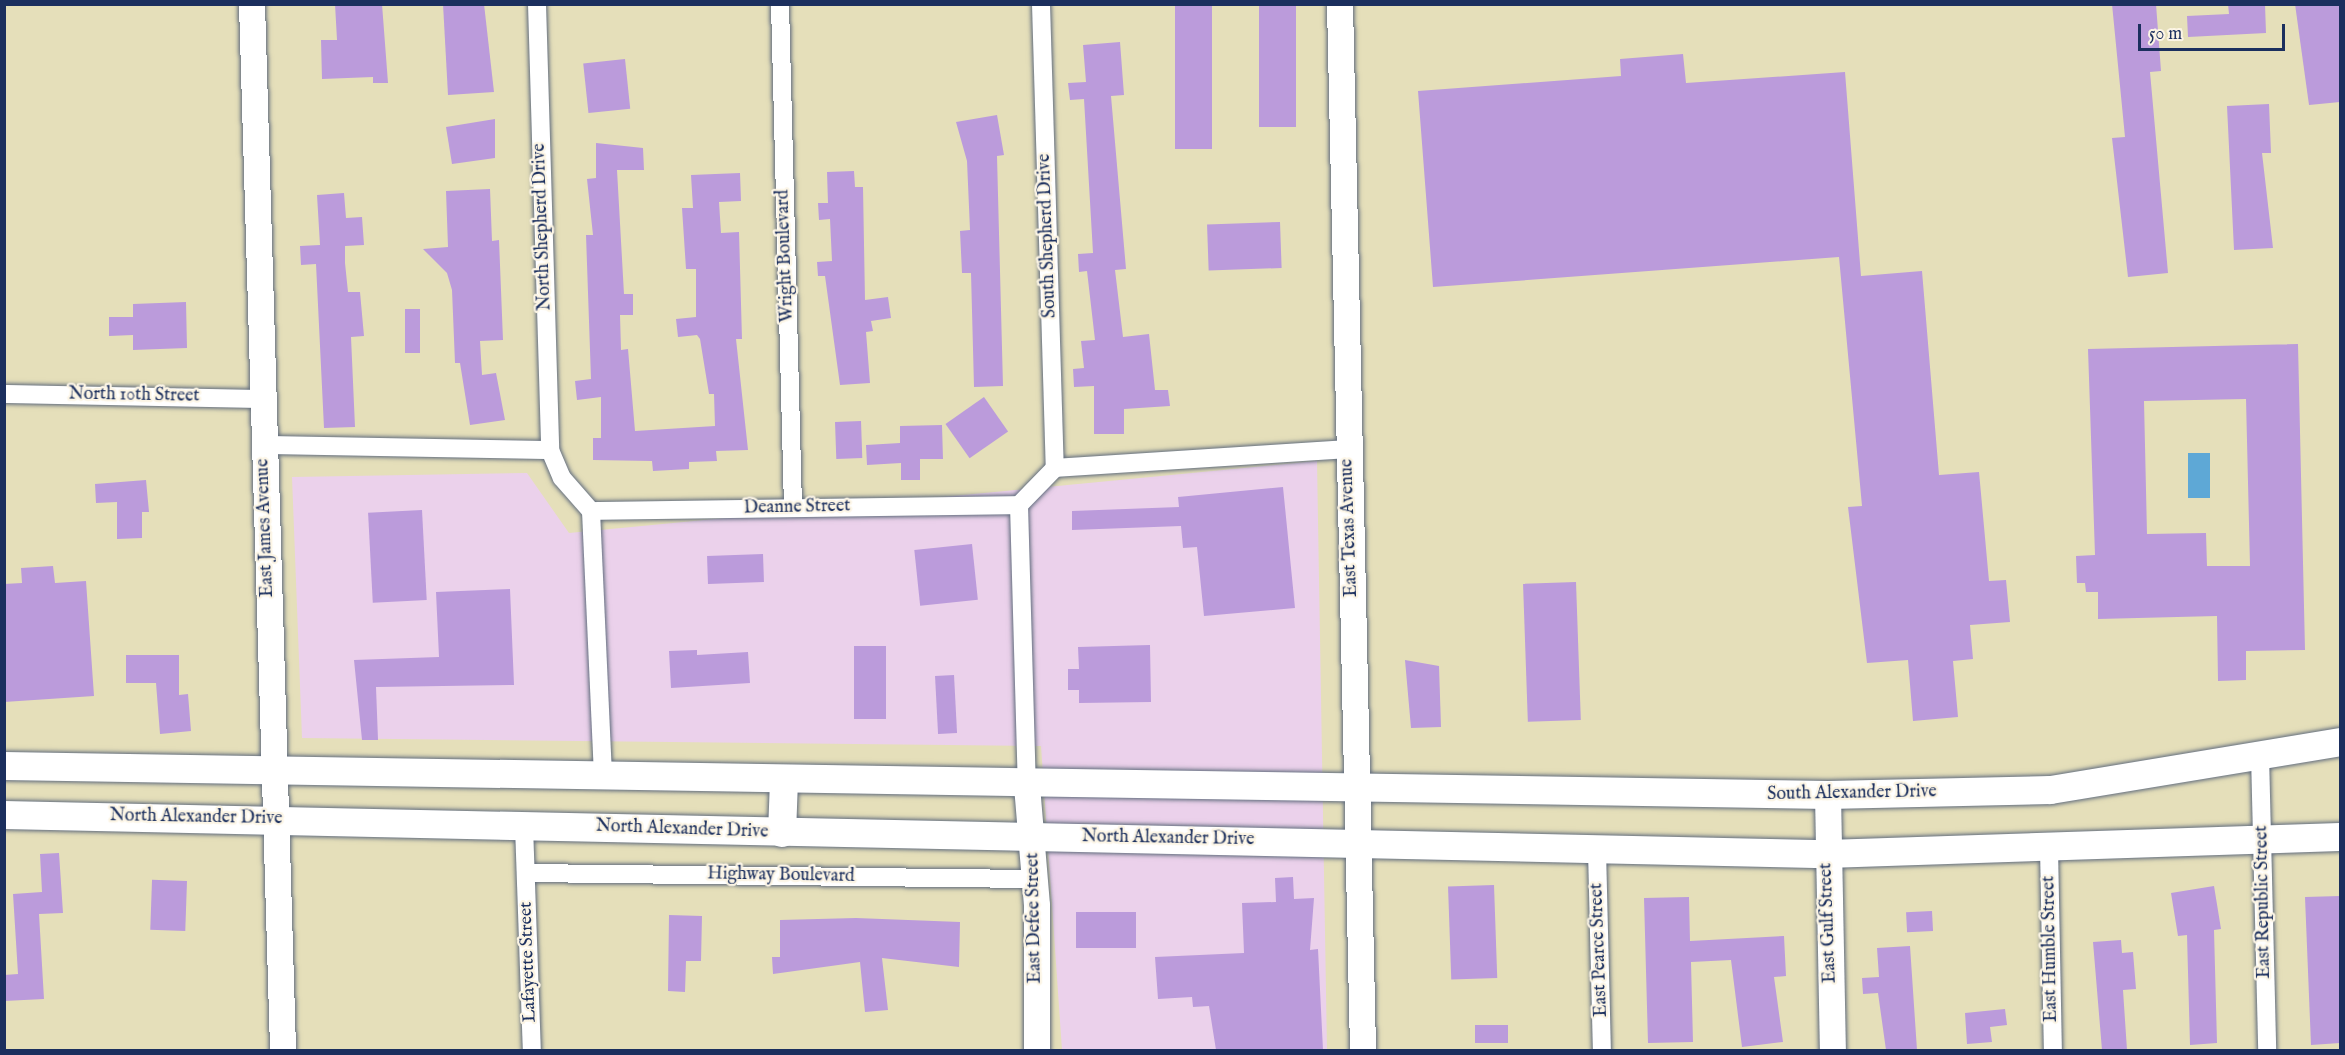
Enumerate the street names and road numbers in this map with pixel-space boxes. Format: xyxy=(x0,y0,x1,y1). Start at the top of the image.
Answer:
street label: North Shepherd Drive xyxy=(529,143,557,311)
street label: South Shepherd Drive xyxy=(1034,153,1062,319)
street label: Wright Boulevard xyxy=(773,189,799,323)
street label: North 10th Street xyxy=(68,384,200,408)
street label: East James Avenue xyxy=(253,458,279,598)
street label: East Texas Avenue xyxy=(1337,459,1363,597)
street label: Deanne Street xyxy=(744,496,850,520)
street label: South Alexander Drive xyxy=(1767,782,1937,806)
street label: North Alexander Drive xyxy=(109,806,283,830)
street label: North Alexander Drive xyxy=(595,816,769,844)
street label: East Republic Street xyxy=(2252,825,2276,979)
street label: North Alexander Drive xyxy=(1081,827,1255,851)
street label: East Defee Street xyxy=(1023,852,1047,984)
street label: East Gulf Street xyxy=(1816,862,1842,984)
street label: Highway Boulevard xyxy=(707,864,855,888)
street label: East Humble Street xyxy=(2039,876,2063,1022)
street label: East Pearce Street xyxy=(1587,883,1613,1017)
street label: Lafayette Street xyxy=(516,901,542,1023)

